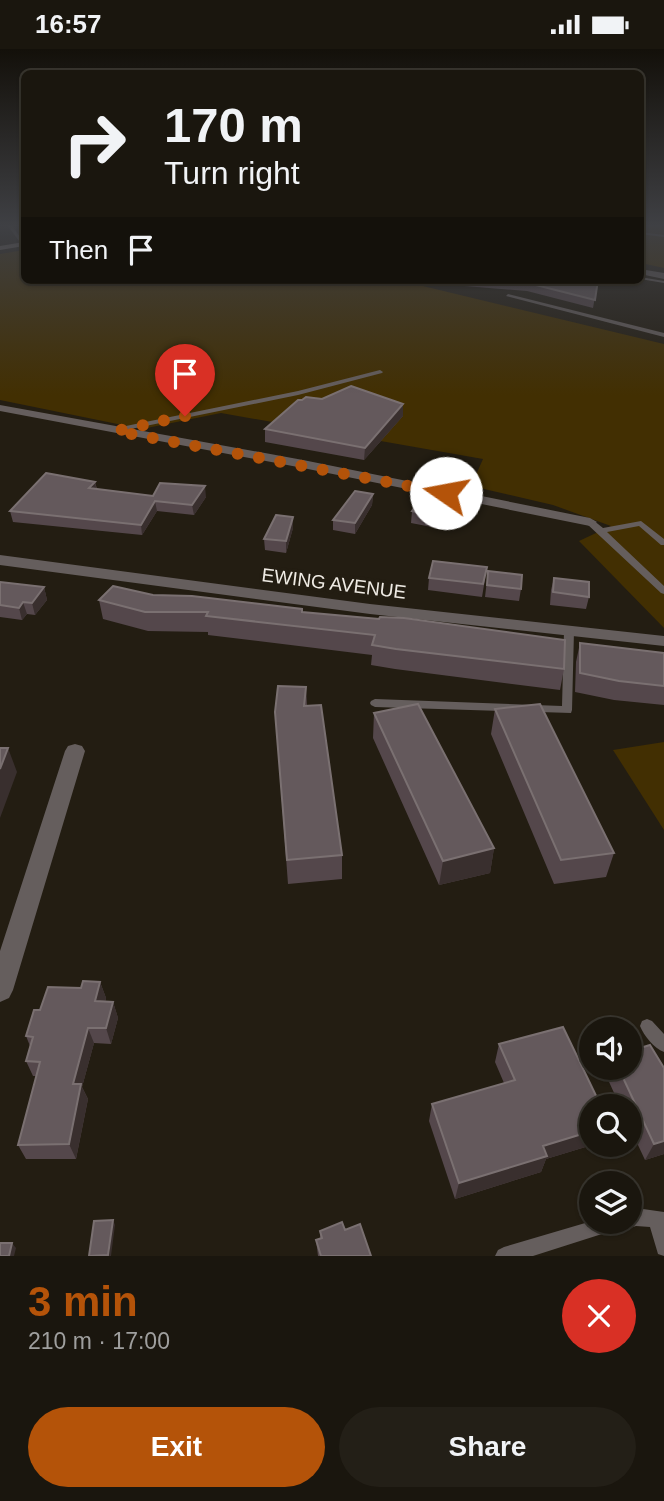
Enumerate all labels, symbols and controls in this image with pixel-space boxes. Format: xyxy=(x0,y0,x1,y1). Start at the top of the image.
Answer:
text: 16:57 xyxy=(35,9,102,39)
icon: right xyxy=(49,98,140,189)
text: 170 m xyxy=(164,98,303,152)
text: Turn right xyxy=(164,155,300,191)
icon: arrive xyxy=(122,231,160,269)
text: Then xyxy=(49,235,108,265)
pin xyxy=(155,344,215,416)
icon: arrive xyxy=(166,355,204,393)
position arrow xyxy=(409,456,483,530)
street label: EWING AVENUE xyxy=(261,564,407,603)
map controls xyxy=(579,1017,642,1234)
button: sound xyxy=(579,1017,642,1080)
button: search xyxy=(579,1094,642,1157)
button: layers xyxy=(579,1171,642,1234)
text: 3 min xyxy=(28,1278,138,1325)
button: close xyxy=(562,1279,636,1353)
text: 210 m · 17:00 xyxy=(28,1328,170,1354)
button: Exit xyxy=(28,1407,325,1487)
button: Share xyxy=(339,1407,636,1487)

